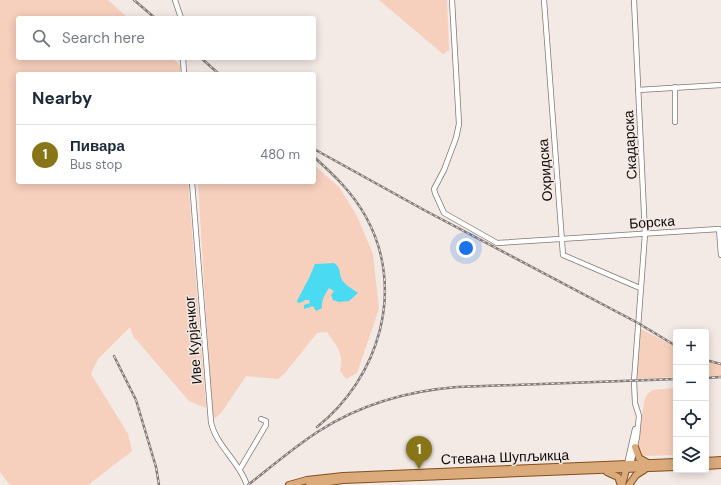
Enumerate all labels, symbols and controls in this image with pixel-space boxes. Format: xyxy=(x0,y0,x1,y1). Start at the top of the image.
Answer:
search box xyxy=(16,16,316,60)
icon: search xyxy=(30,27,52,49)
text: Search here xyxy=(62,28,145,48)
text: Nearby xyxy=(32,87,92,109)
street label: Скадарска xyxy=(619,110,641,180)
text: Пивара xyxy=(70,136,125,156)
street label: Охридска xyxy=(534,138,556,202)
text: 1 xyxy=(43,146,47,163)
text: 480 m xyxy=(260,146,300,163)
text: Bus stop xyxy=(70,156,122,173)
street label: Борска xyxy=(628,211,676,233)
your location xyxy=(456,238,476,258)
street label: Иве Курјачког xyxy=(180,295,206,385)
map controls xyxy=(673,329,709,473)
button: + xyxy=(673,329,709,365)
button: − xyxy=(673,365,709,401)
button: locate xyxy=(673,401,709,437)
pin: 1 xyxy=(406,436,432,469)
button: layers xyxy=(673,437,709,473)
street label: Стевана Шупљикца xyxy=(441,446,570,468)

